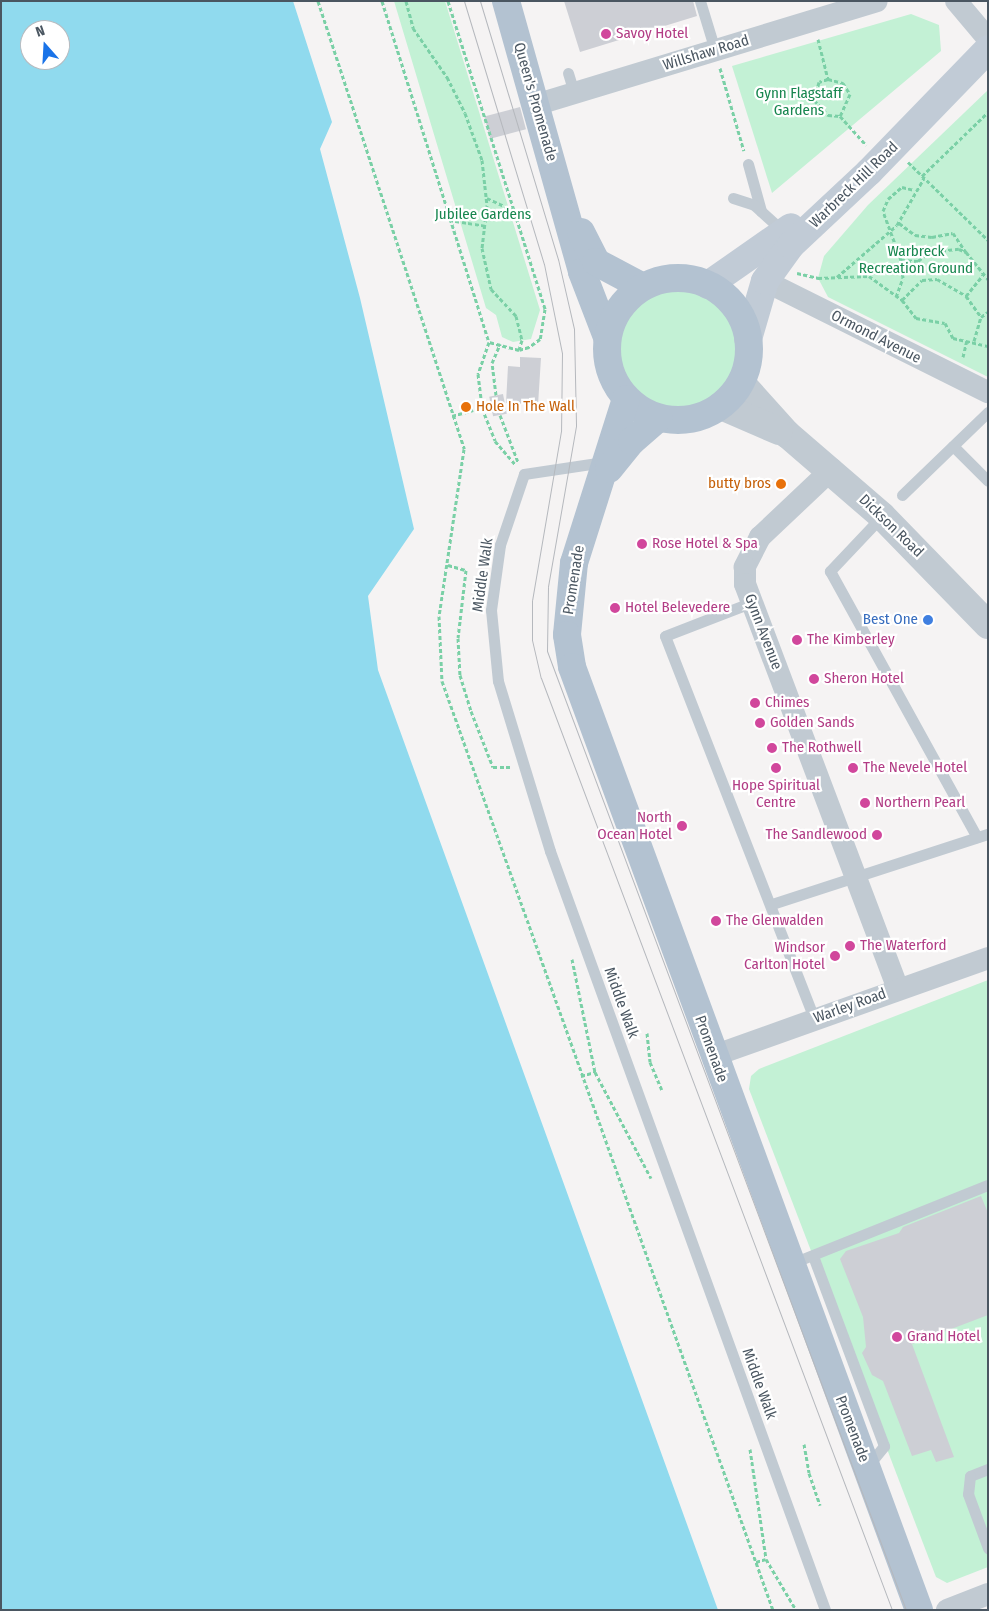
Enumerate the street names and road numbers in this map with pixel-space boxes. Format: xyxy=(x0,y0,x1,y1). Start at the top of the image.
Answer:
street label: Willshaw Road xyxy=(661,31,751,75)
street label: Queen's Promenade xyxy=(509,41,561,163)
street label: Warbreck Hill Road xyxy=(806,138,902,232)
street label: Ormond Avenue xyxy=(828,307,924,367)
street label: Dickson Road xyxy=(855,491,927,561)
street label: Middle Walk xyxy=(469,537,497,613)
street label: Promenade xyxy=(560,544,588,616)
street label: Gynn Avenue xyxy=(740,592,786,672)
street label: Middle Walk xyxy=(600,965,642,1041)
street label: Warley Road xyxy=(811,985,889,1027)
street label: Promenade xyxy=(691,1013,731,1085)
street label: Middle Walk xyxy=(738,1346,780,1422)
street label: Promenade xyxy=(831,1393,873,1465)

